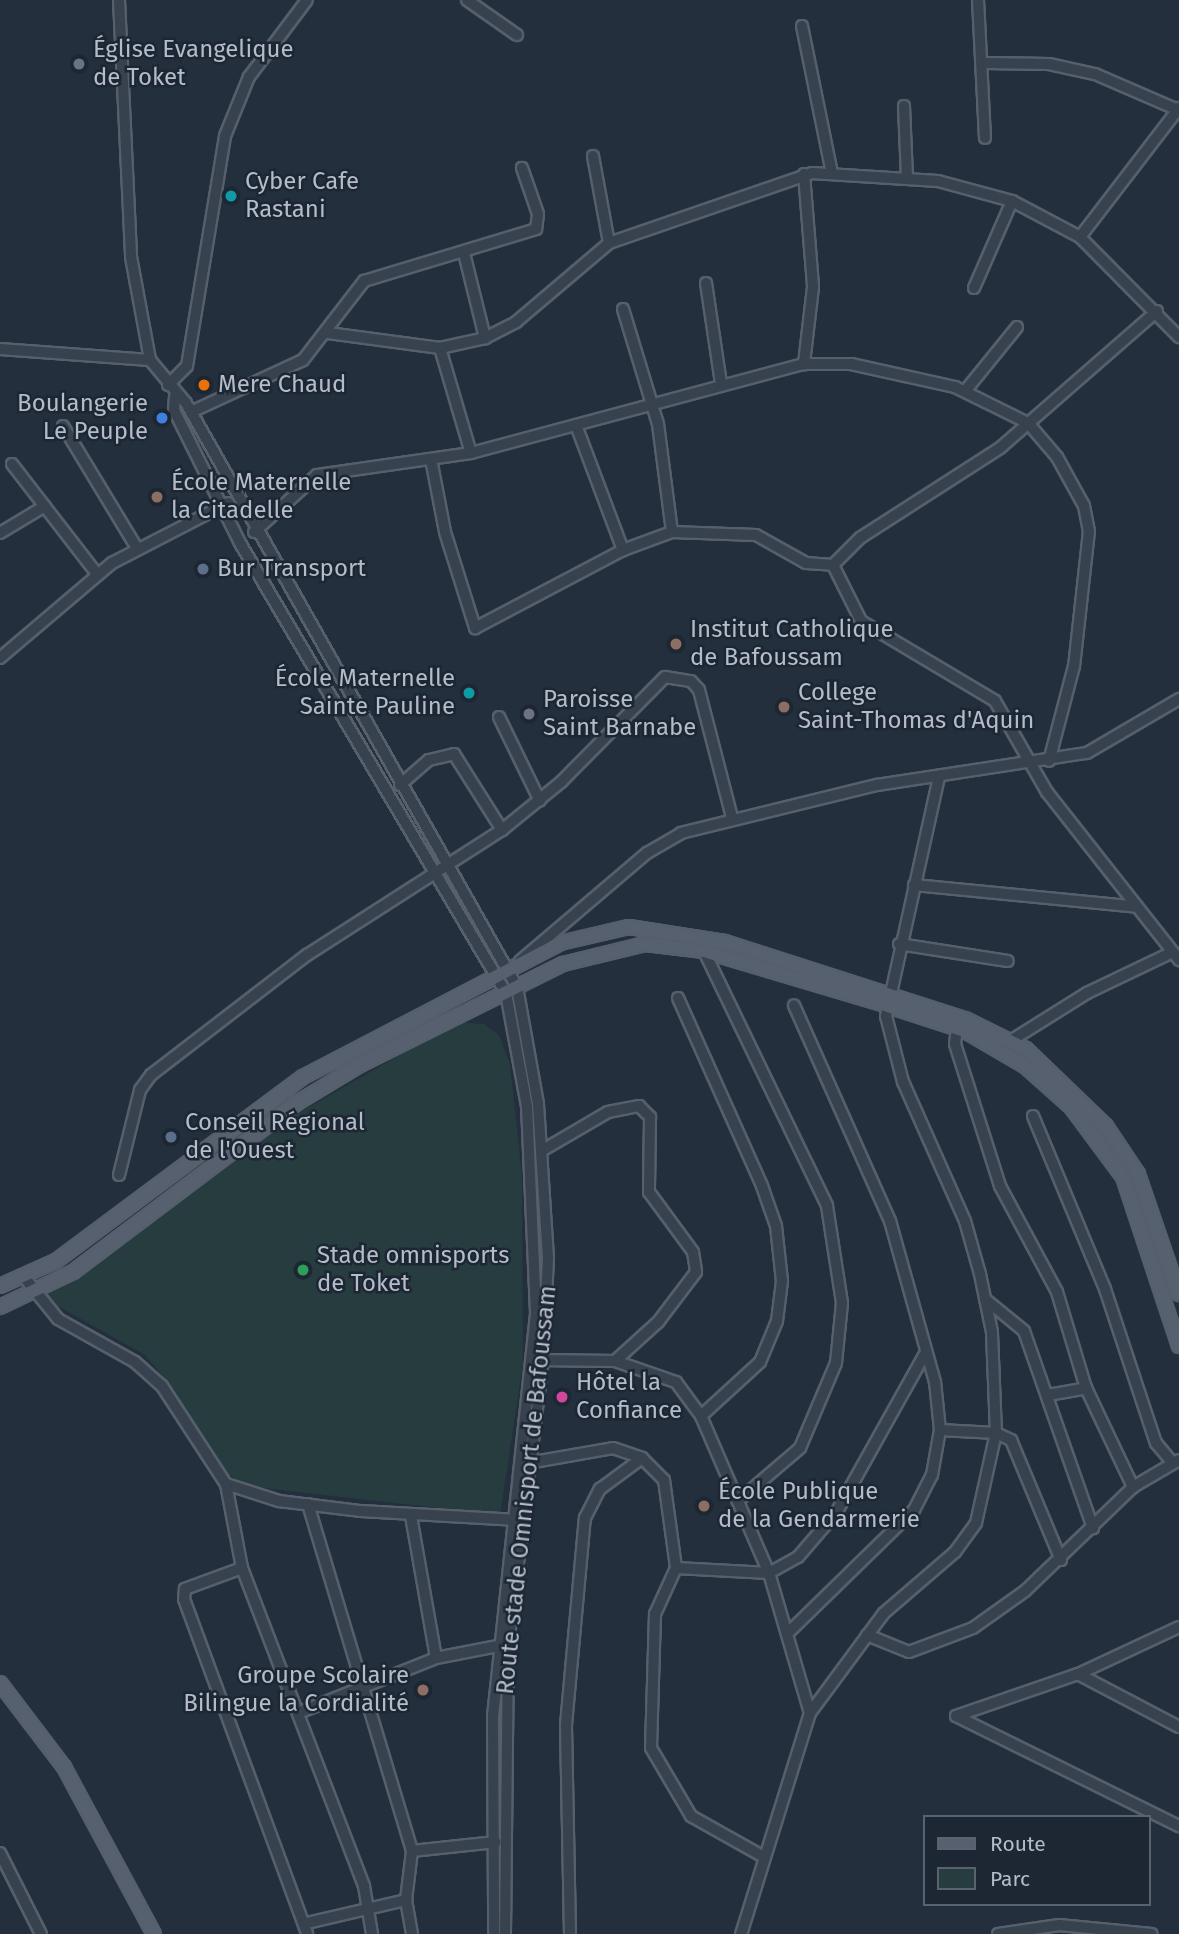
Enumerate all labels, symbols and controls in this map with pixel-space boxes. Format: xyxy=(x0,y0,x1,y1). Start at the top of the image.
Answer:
place label: Église Evangelique de Toket xyxy=(93,36,294,92)
marker: Église Evangelique de Toket xyxy=(71,56,87,72)
place label: Cyber Cafe Rastani xyxy=(245,168,359,224)
marker: Cyber Cafe Rastani xyxy=(223,188,239,204)
place label: Mere Chaud xyxy=(218,371,346,399)
marker: Mere Chaud xyxy=(196,377,212,393)
place label: Boulangerie Le Peuple xyxy=(17,390,148,446)
marker: Boulangerie Le Peuple xyxy=(154,410,170,426)
place label: École Maternelle la Citadelle xyxy=(171,469,351,525)
marker: École Maternelle la Citadelle xyxy=(149,489,165,505)
place label: Bur Transport xyxy=(217,555,366,583)
marker: Bur Transport xyxy=(195,561,211,577)
place label: Institut Catholique de Bafoussam xyxy=(690,616,894,672)
marker: Institut Catholique de Bafoussam xyxy=(668,636,684,652)
place label: École Maternelle Sainte Pauline xyxy=(275,665,455,721)
place label: College Saint-Thomas d'Aquin xyxy=(798,679,1034,735)
marker: École Maternelle Sainte Pauline xyxy=(461,685,477,701)
place label: Paroisse Saint Barnabe xyxy=(543,686,696,742)
marker: College Saint-Thomas d'Aquin xyxy=(776,699,792,715)
marker: Paroisse Saint Barnabe xyxy=(521,706,537,722)
place label: Conseil Régional de l'Ouest xyxy=(185,1109,365,1165)
marker: Conseil Régional de l'Ouest xyxy=(163,1129,179,1145)
place label: Stade omnisports de Toket xyxy=(317,1242,509,1298)
marker: Stade omnisports de Toket xyxy=(295,1262,311,1278)
street label: Route stade Omnisport de Bafoussam xyxy=(491,1284,563,1696)
place label: Hôtel la Confiance xyxy=(576,1369,682,1425)
marker: Hôtel la Confiance xyxy=(554,1389,570,1405)
place label: École Publique de la Gendarmerie xyxy=(718,1478,920,1534)
marker: École Publique de la Gendarmerie xyxy=(696,1498,712,1514)
place label: Groupe Scolaire Bilingue la Cordialité xyxy=(183,1662,409,1718)
marker: Groupe Scolaire Bilingue la Cordialité xyxy=(415,1682,431,1698)
legend xyxy=(923,1815,1151,1906)
text: Route xyxy=(990,1831,1046,1857)
text: Parc xyxy=(990,1866,1030,1892)

